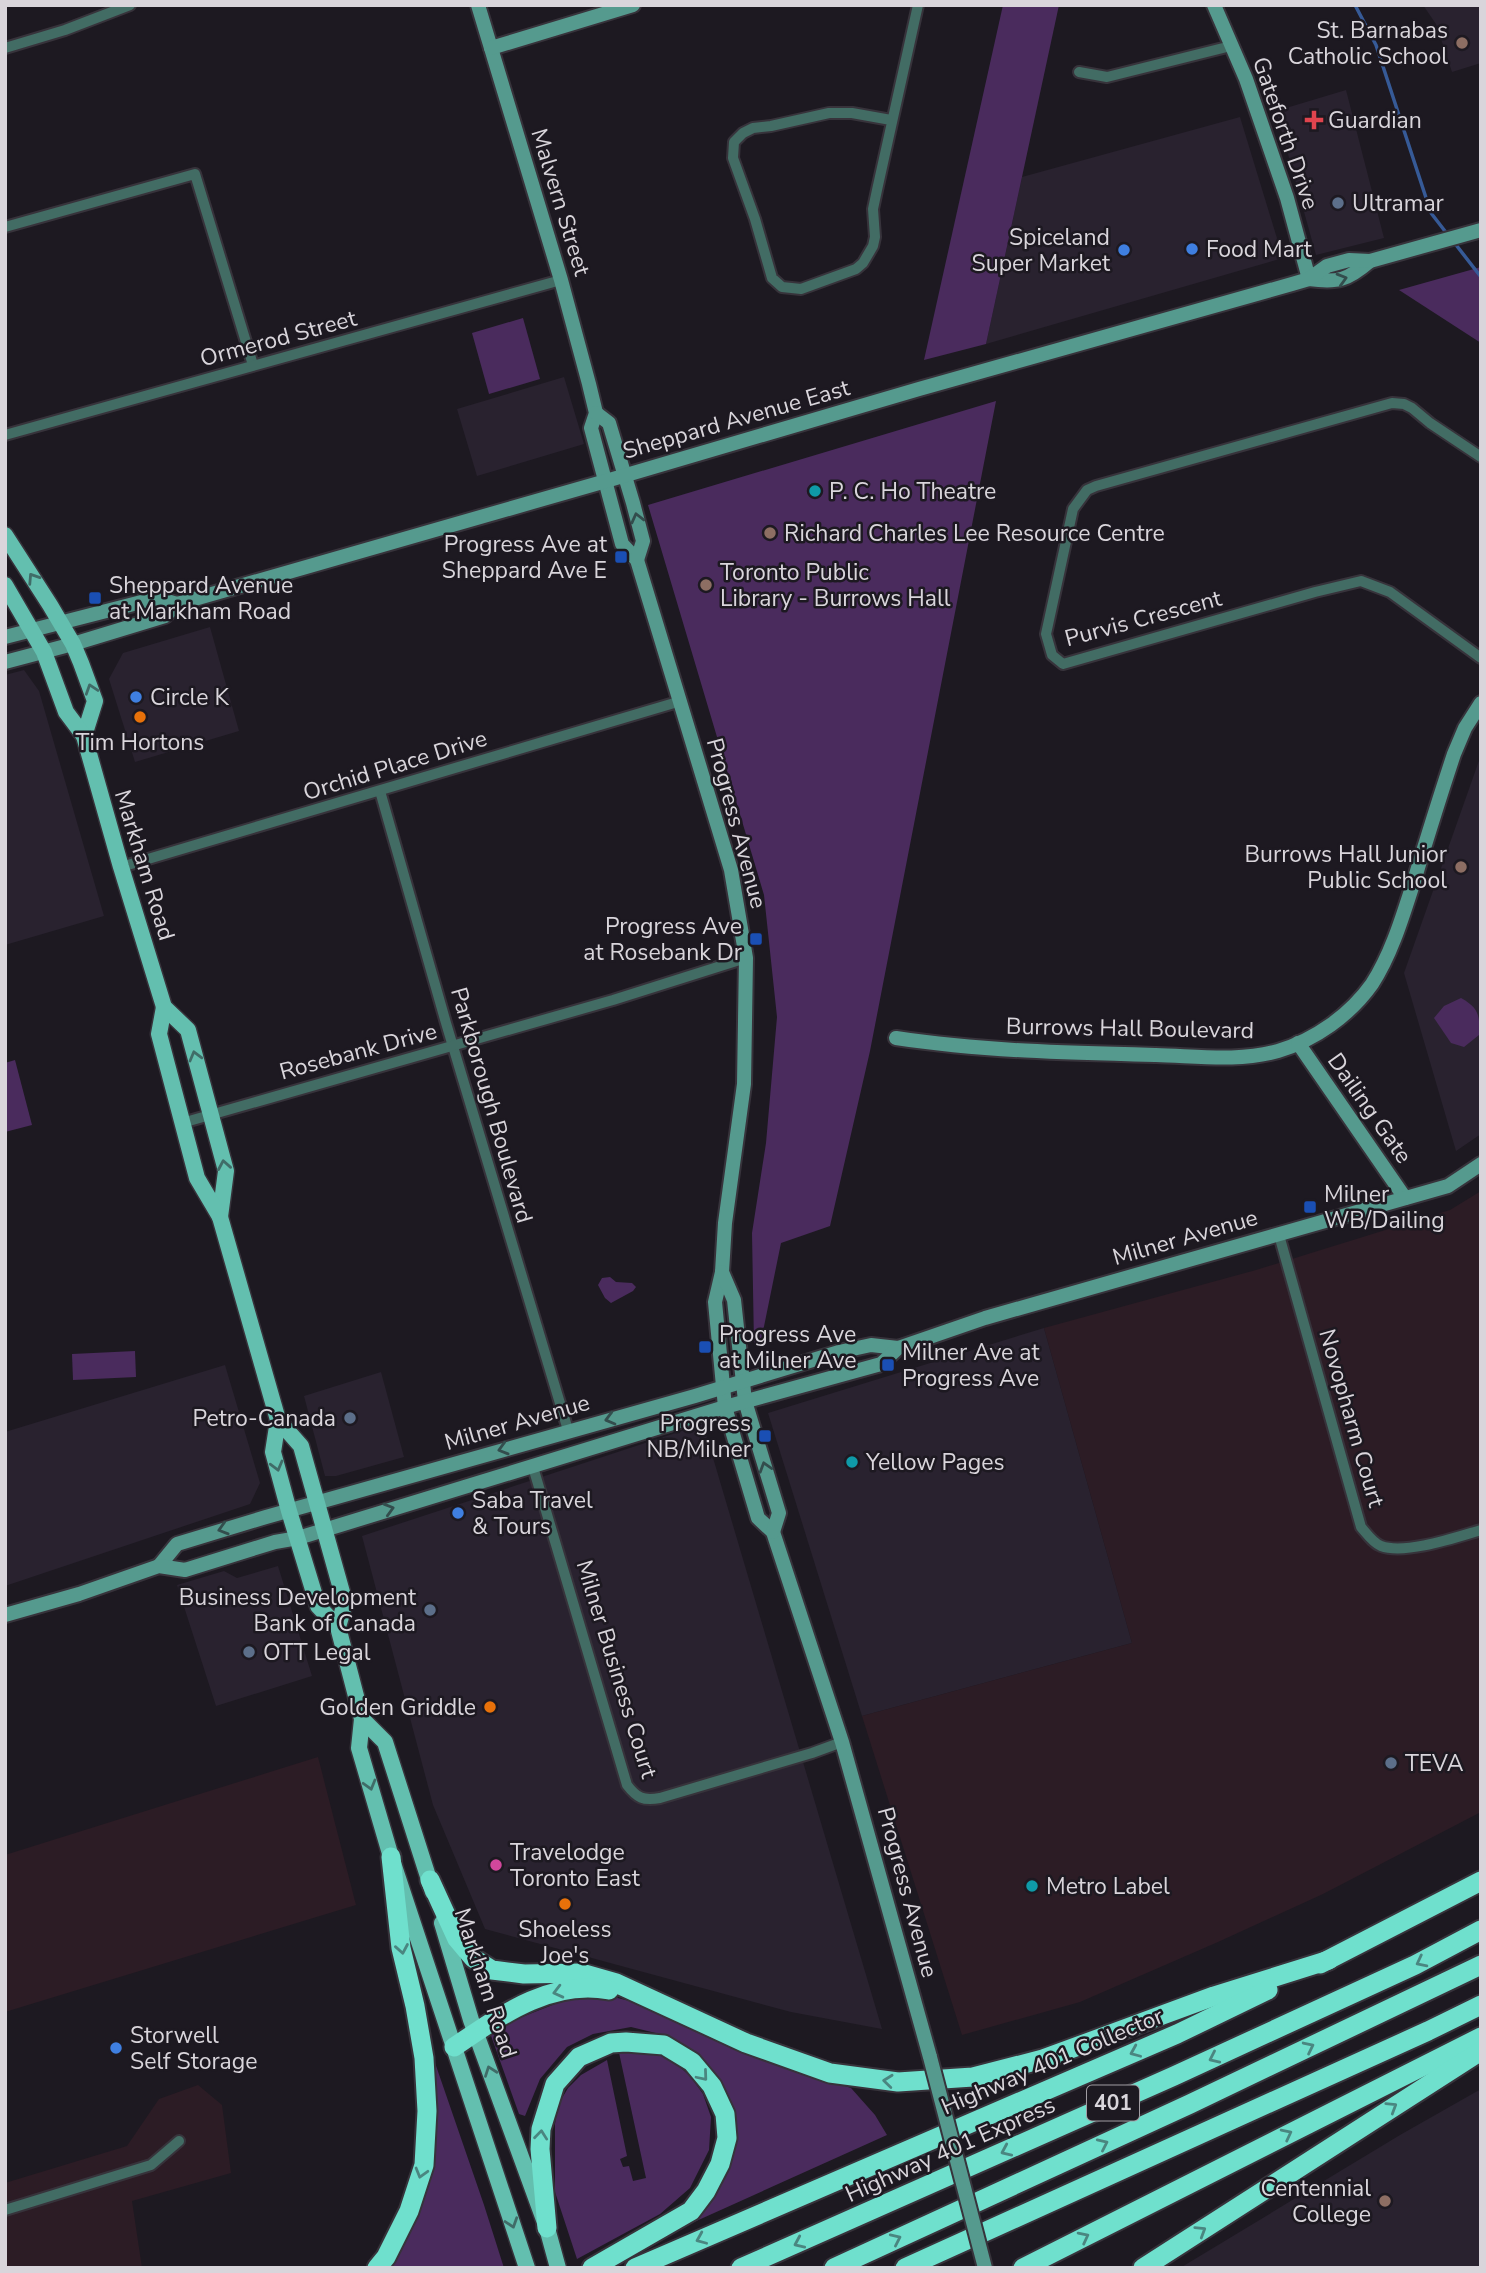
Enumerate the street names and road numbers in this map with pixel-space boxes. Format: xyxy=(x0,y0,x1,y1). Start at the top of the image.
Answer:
street label: Gateforth Drive xyxy=(1245,53,1326,214)
street label: Malvern Street xyxy=(523,125,598,280)
street label: Ormerod Street xyxy=(196,302,361,374)
street label: Sheppard Avenue East xyxy=(619,372,854,467)
street label: Purvis Crescent xyxy=(1061,582,1226,654)
street label: Orchid Place Drive xyxy=(299,723,491,808)
street label: Progress Avenue xyxy=(699,734,774,912)
street label: Markham Road xyxy=(107,786,182,944)
street label: Parkborough Boulevard xyxy=(443,984,540,1227)
street label: Burrows Hall Boulevard xyxy=(1006,1011,1254,1046)
street label: Rosebank Drive xyxy=(276,1016,440,1087)
street label: Dailing Gate xyxy=(1320,1047,1419,1170)
street label: Milner Avenue xyxy=(1109,1202,1261,1273)
street label: Novopharm Court xyxy=(1311,1325,1392,1512)
street label: Milner Avenue xyxy=(441,1387,593,1458)
street label: Milner Business Court xyxy=(569,1556,665,1783)
street label: Progress Avenue xyxy=(870,1803,945,1981)
street label: Markham Road xyxy=(447,1904,524,2062)
street label: Highway 401 Collector xyxy=(937,2002,1167,2120)
road number: 401 xyxy=(1087,2086,1139,2120)
street label: Highway 401 Express xyxy=(840,2089,1060,2210)

